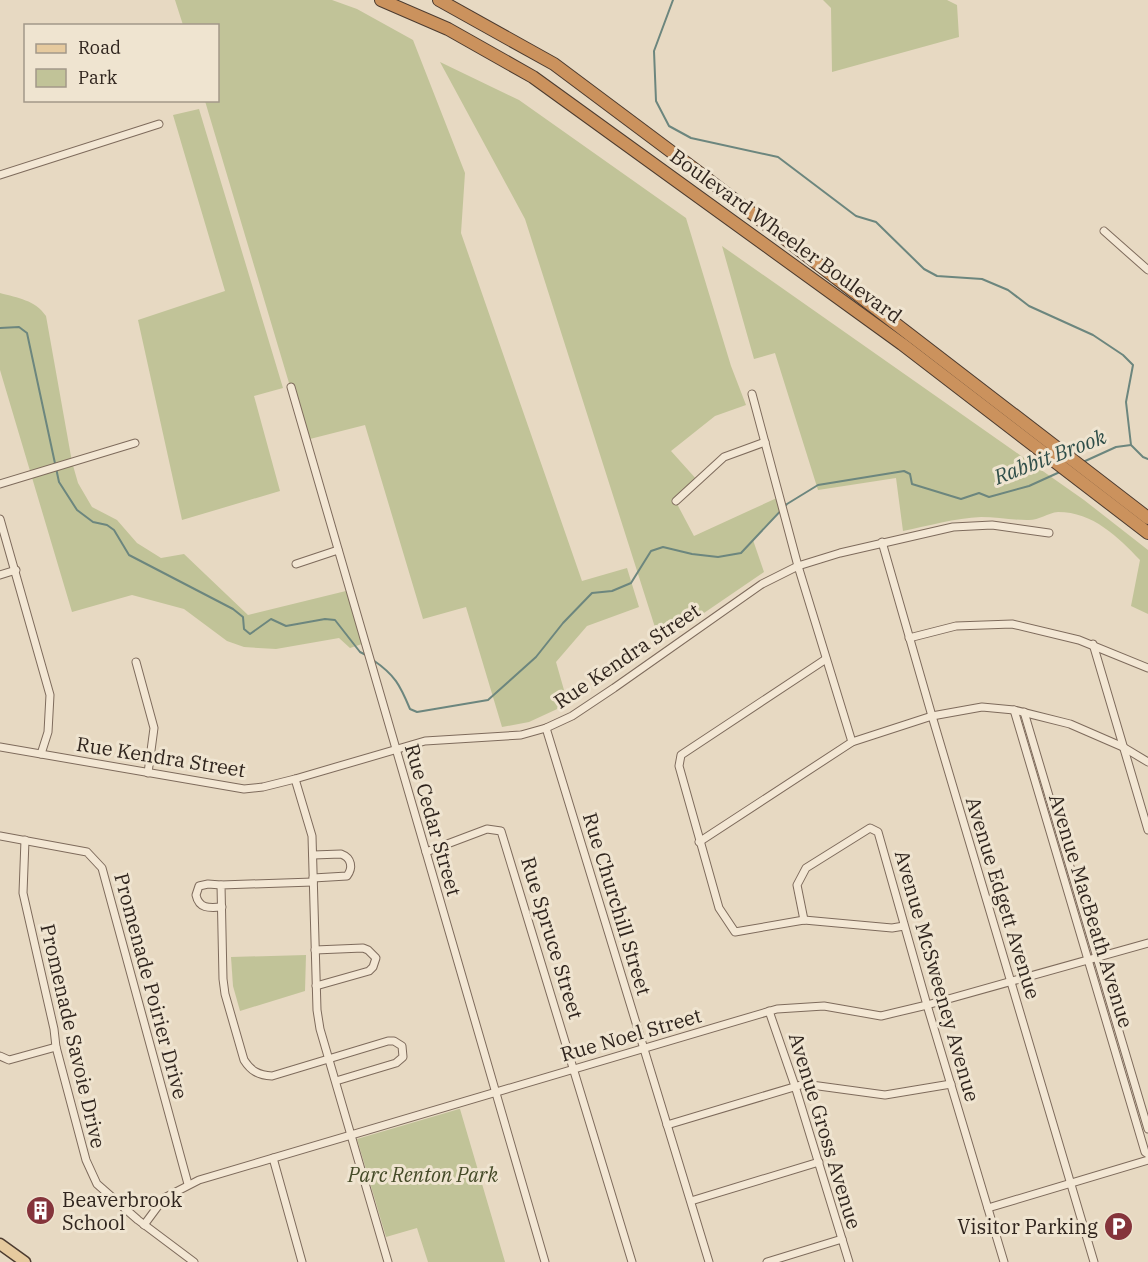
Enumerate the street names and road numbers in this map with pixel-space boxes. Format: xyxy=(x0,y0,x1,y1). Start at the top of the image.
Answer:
street label: Boulevard Wheeler Boulevard xyxy=(665,142,908,329)
street label: Rue Kendra Street xyxy=(548,597,705,715)
street label: Rue Kendra Street xyxy=(75,730,248,783)
street label: Rue Cedar Street xyxy=(399,740,468,899)
street label: Avenue MacBeath Avenue xyxy=(1043,791,1140,1031)
street label: Avenue Edgett Avenue xyxy=(960,793,1047,1002)
street label: Rue Churchill Street xyxy=(577,809,658,999)
street label: Avenue McSweeney Avenue xyxy=(889,847,986,1105)
street label: Rue Spruce Street xyxy=(515,853,590,1022)
street label: Promenade Poirier Drive xyxy=(108,870,195,1102)
street label: Promenade Savoie Drive xyxy=(34,921,112,1151)
street label: Rue Noel Street xyxy=(557,1001,705,1068)
street label: Avenue Gross Avenue xyxy=(783,1029,868,1232)

